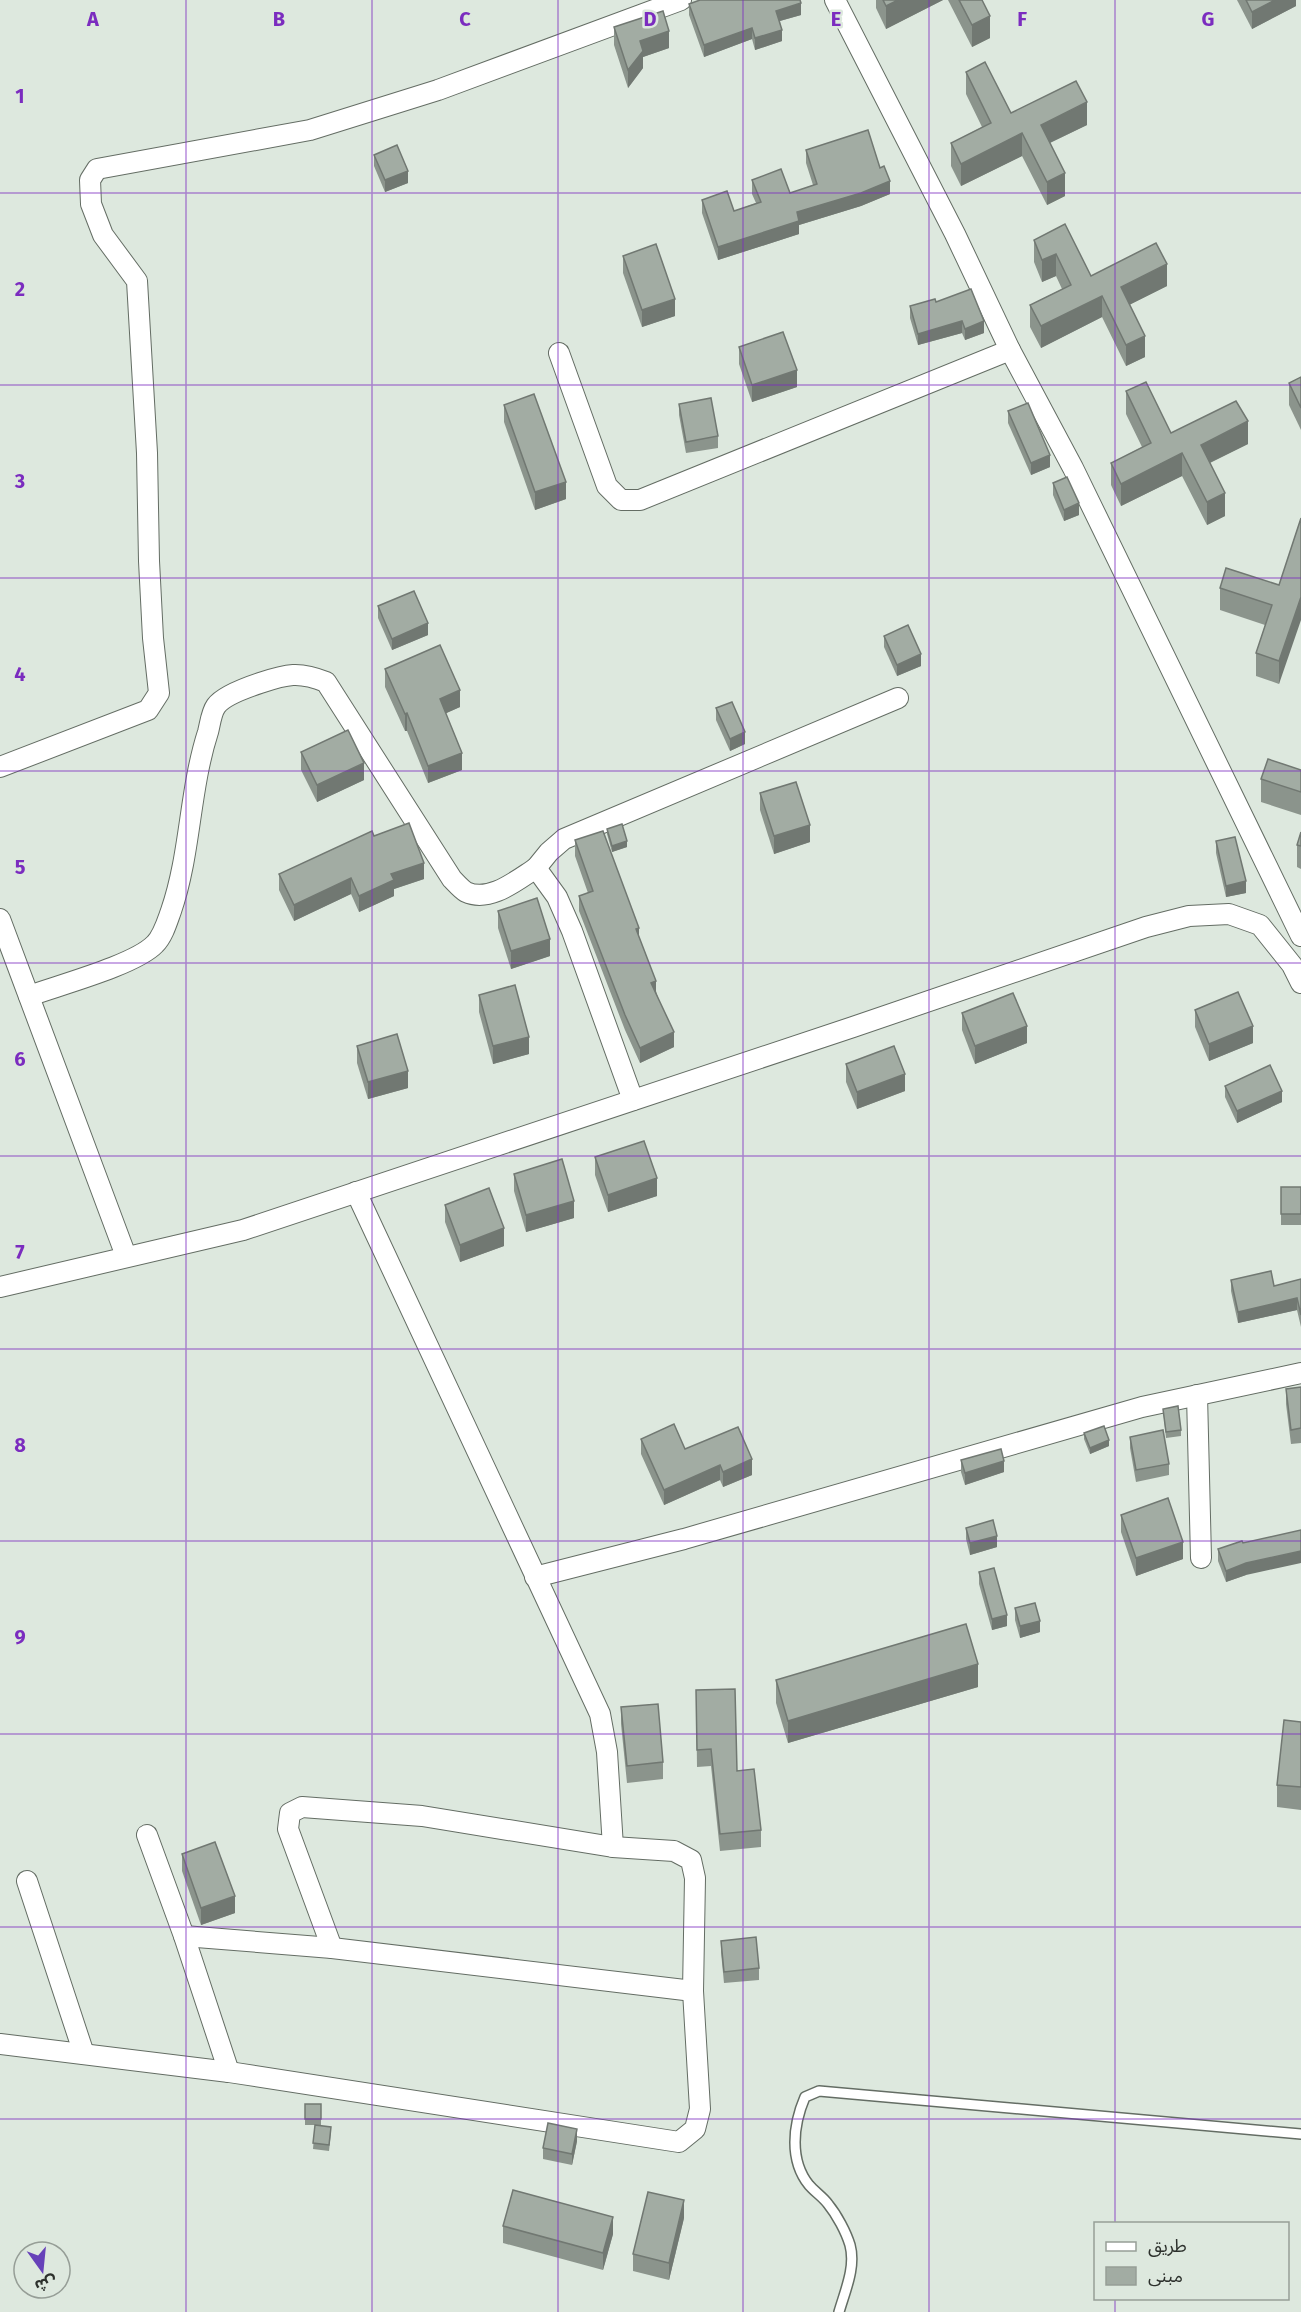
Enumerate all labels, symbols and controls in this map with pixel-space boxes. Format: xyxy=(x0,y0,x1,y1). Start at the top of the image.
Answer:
text: A xyxy=(86,7,100,31)
text: B xyxy=(273,7,285,31)
text: C xyxy=(459,7,471,31)
text: D xyxy=(643,7,657,31)
text: E xyxy=(831,7,841,31)
text: F xyxy=(1017,7,1027,31)
text: G xyxy=(1202,7,1214,31)
text: 1 xyxy=(15,84,25,108)
text: 2 xyxy=(15,277,25,301)
text: 3 xyxy=(14,469,25,493)
text: 4 xyxy=(14,662,26,686)
text: 5 xyxy=(15,855,26,879)
text: 6 xyxy=(14,1047,26,1071)
text: 7 xyxy=(15,1240,25,1264)
text: 8 xyxy=(14,1433,26,1457)
text: 9 xyxy=(14,1625,26,1649)
legend xyxy=(1094,2222,1289,2300)
text: طريق xyxy=(1148,2235,1187,2257)
north arrow xyxy=(12,2240,72,2300)
text: مبنى xyxy=(1148,2265,1183,2287)
text: ش xyxy=(33,2272,59,2296)

